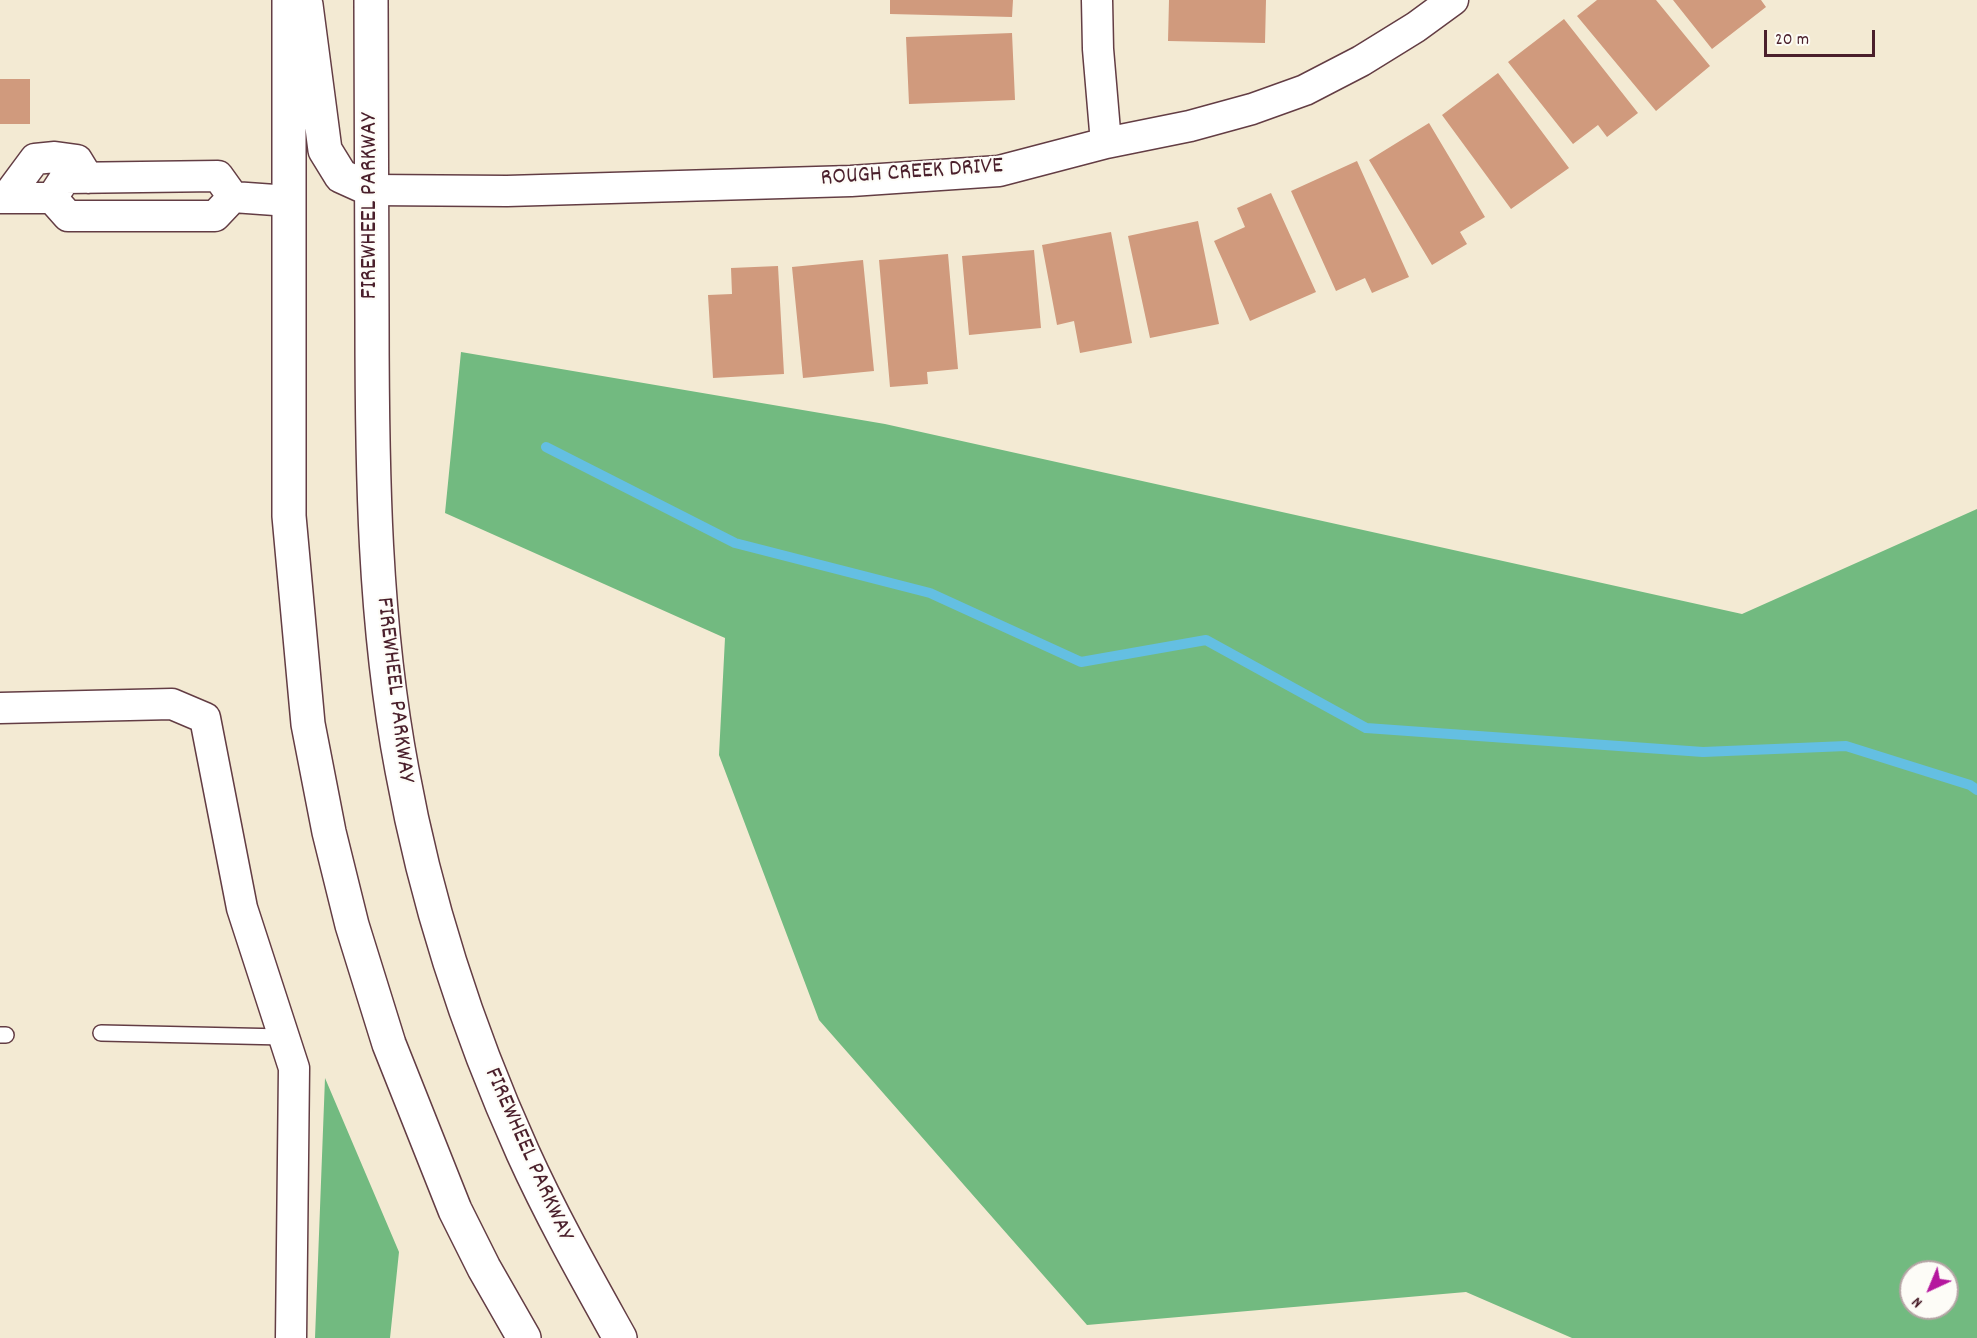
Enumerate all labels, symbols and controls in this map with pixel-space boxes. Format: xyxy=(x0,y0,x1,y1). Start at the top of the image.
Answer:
scale bar xyxy=(1767,18,1878,56)
text: 20 m xyxy=(1775,28,1809,53)
street label: FIREWHEEL PARKWAY xyxy=(358,113,386,299)
street label: ROUGH CREEK DRIVE xyxy=(820,153,1004,195)
street label: FIREWHEEL PARKWAY xyxy=(367,596,419,784)
street label: FIREWHEEL PARKWAY xyxy=(476,1064,578,1246)
north arrow xyxy=(1899,1260,1959,1320)
text: N xyxy=(1907,1291,1928,1313)

